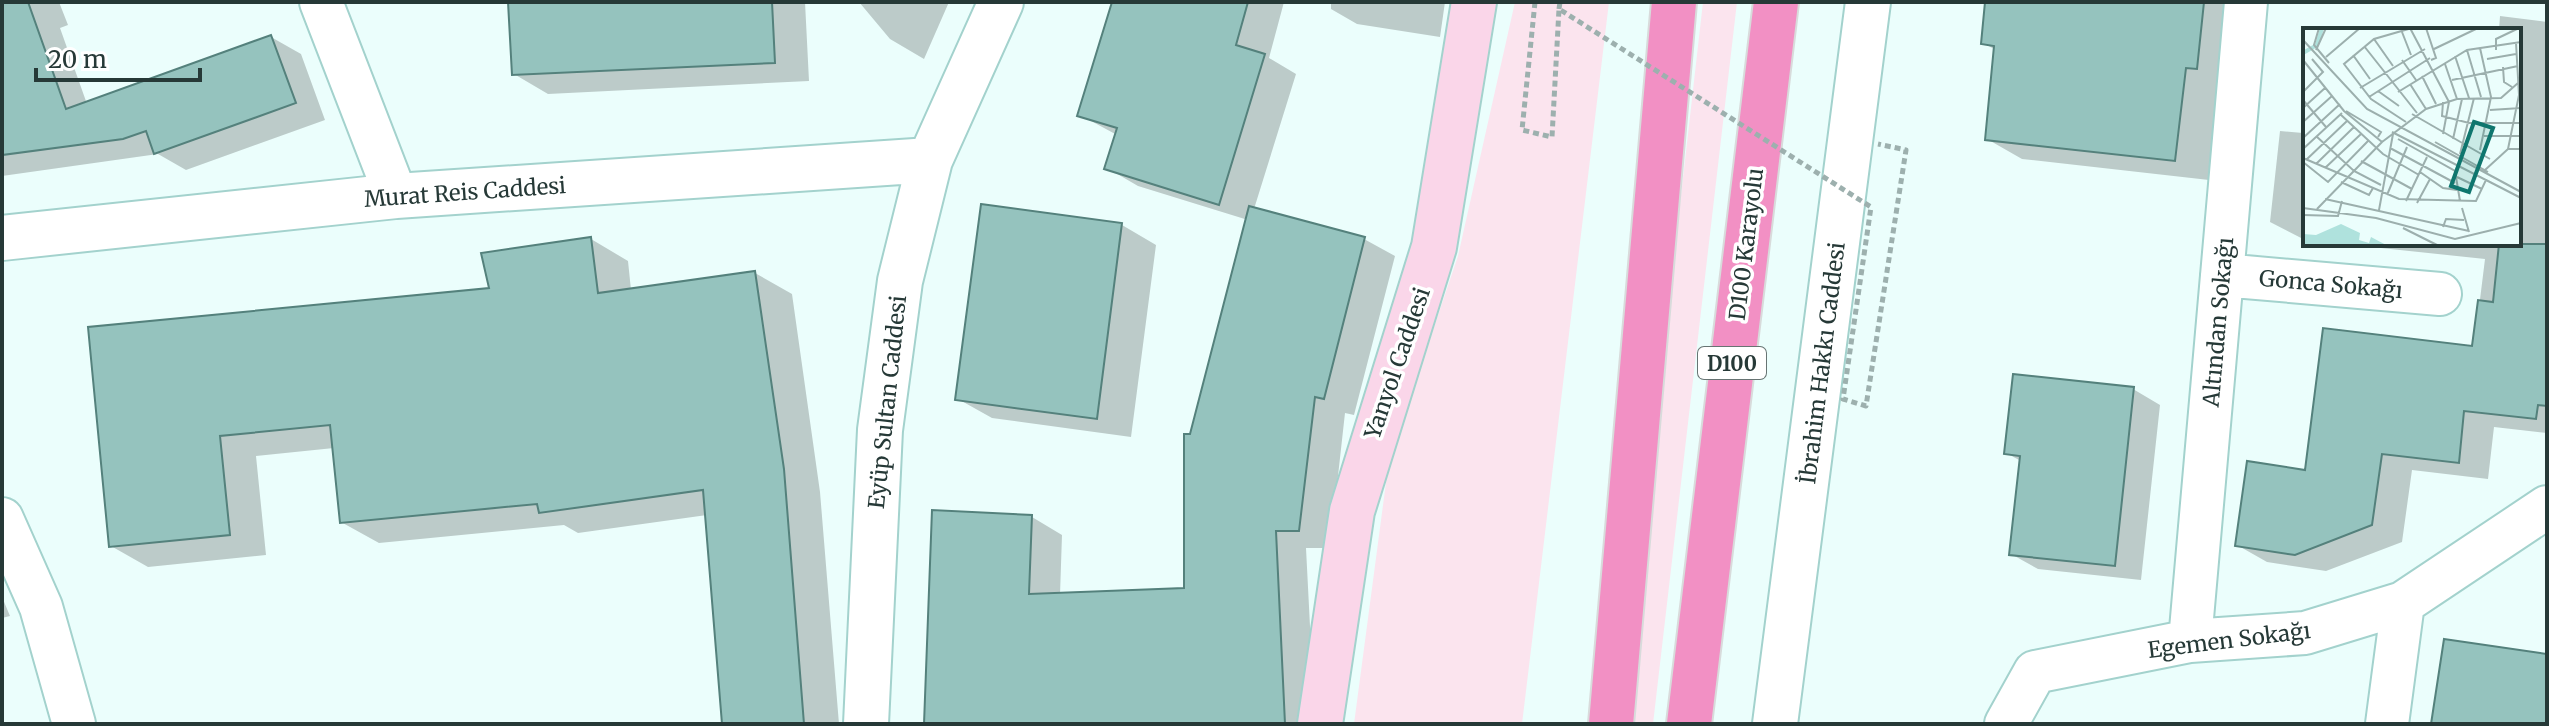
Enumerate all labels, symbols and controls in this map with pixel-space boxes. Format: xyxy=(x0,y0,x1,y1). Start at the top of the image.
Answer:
inset map xyxy=(2303,28,2521,246)
scale bar xyxy=(36,32,200,82)
text: 20 m xyxy=(48,44,107,75)
street label: D100 Karayolu xyxy=(1723,166,1769,322)
street label: Murat Reis Caddesi xyxy=(363,171,567,213)
street label: Altından Sokağı xyxy=(2197,236,2239,409)
street label: İbrahim Hakkı Caddesi xyxy=(1793,240,1851,486)
street label: Gonca Sokağı xyxy=(2258,264,2404,304)
street label: Yanyol Caddesi xyxy=(1358,284,1436,443)
street label: Eyüp Sultan Caddesi xyxy=(862,294,912,510)
road number: D100 xyxy=(1698,347,1766,379)
street label: Egemen Sokağı xyxy=(2146,616,2312,664)

